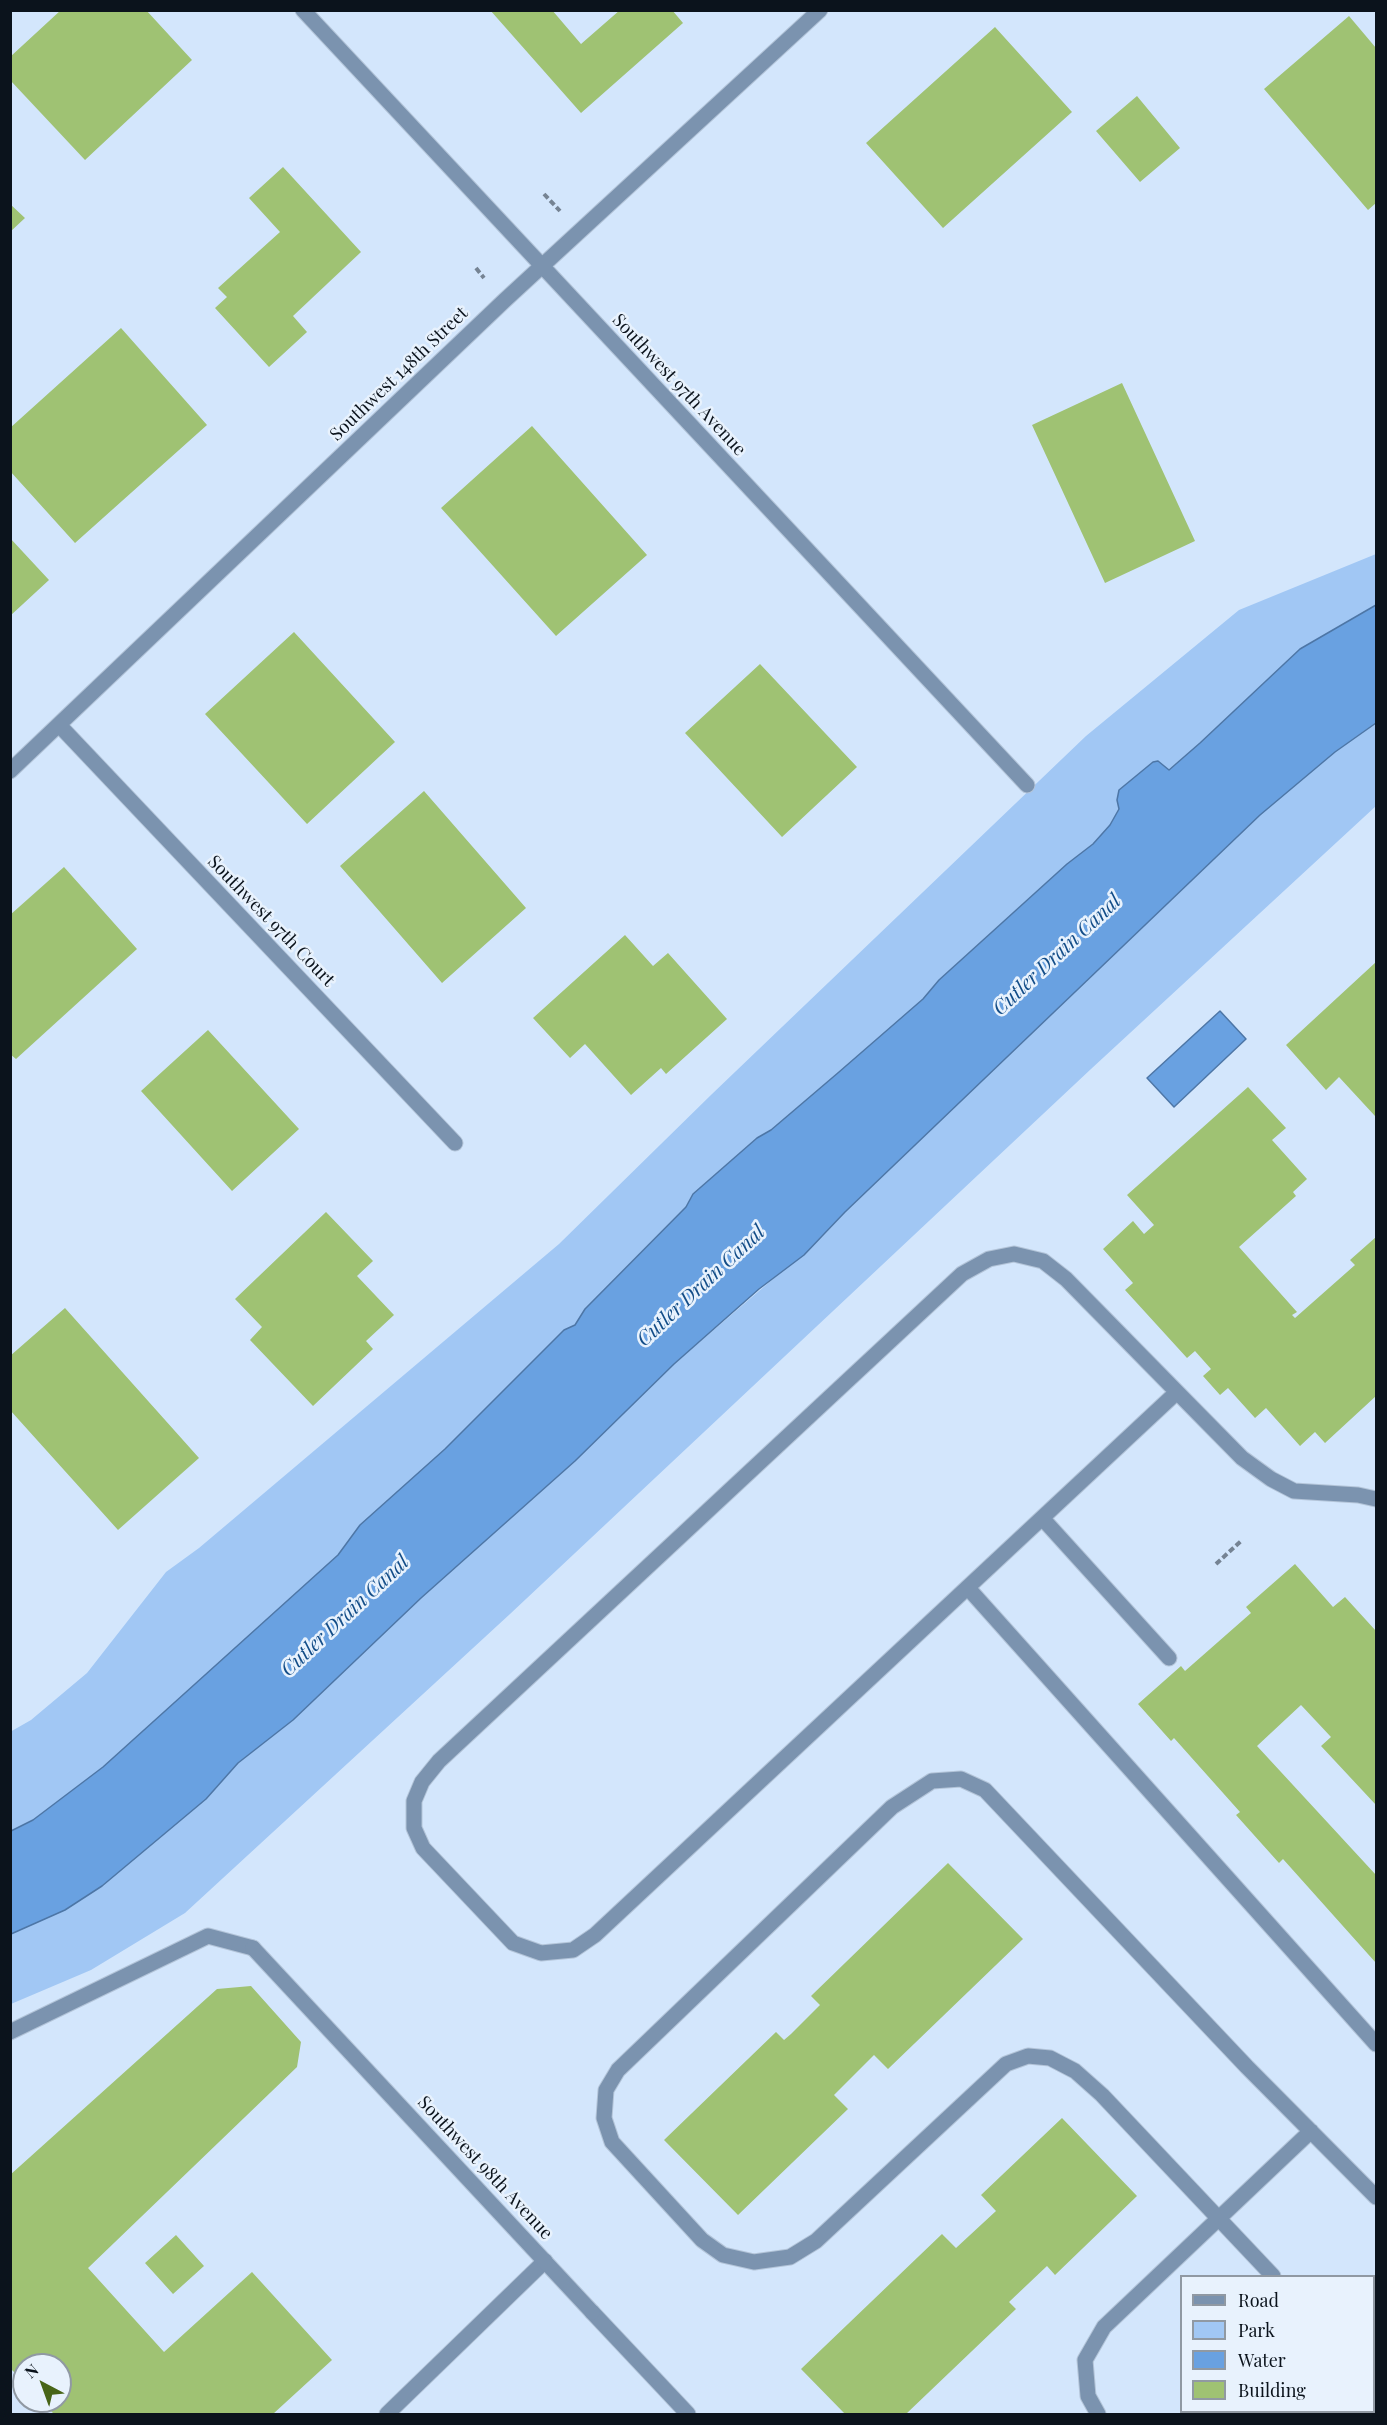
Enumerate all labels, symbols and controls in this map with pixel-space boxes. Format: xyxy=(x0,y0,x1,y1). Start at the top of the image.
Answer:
street label: Southwest 148th Street xyxy=(326,303,472,445)
street label: Southwest 97th Avenue xyxy=(608,310,750,460)
street label: Southwest 97th Court xyxy=(203,851,339,991)
water label: Cutler Drain Canal xyxy=(988,889,1126,1021)
water label: Cutler Drain Canal xyxy=(632,1220,770,1352)
water label: Cutler Drain Canal xyxy=(276,1550,414,1682)
street label: Southwest 98th Avenue xyxy=(413,2092,557,2244)
legend xyxy=(1180,2275,1375,2413)
text: Road xyxy=(1238,2288,1279,2312)
text: Park xyxy=(1238,2318,1275,2342)
text: Water xyxy=(1238,2348,1286,2372)
north arrow xyxy=(12,2353,72,2413)
text: N xyxy=(20,2359,42,2382)
text: Building xyxy=(1238,2378,1306,2402)

